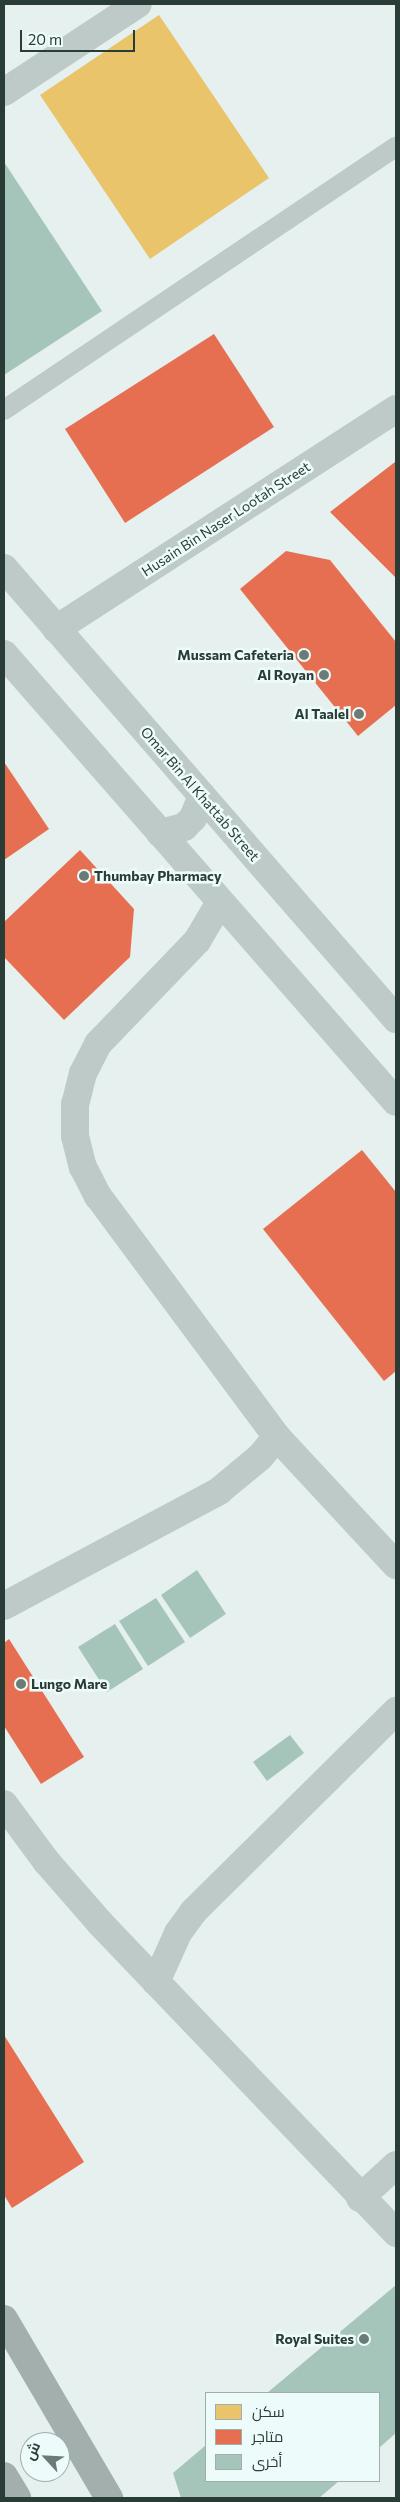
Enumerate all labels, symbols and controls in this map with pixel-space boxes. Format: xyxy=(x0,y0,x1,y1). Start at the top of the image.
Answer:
scale bar xyxy=(22,20,138,52)
text: 20 m xyxy=(28,30,62,48)
street label: Husain Bin Naser Lootah Street xyxy=(139,458,313,580)
place label: Mussam Cafeteria xyxy=(177,647,294,663)
marker: Mussam Cafeteria xyxy=(298,649,310,661)
place label: Al Royan xyxy=(257,667,314,683)
marker: Al Royan xyxy=(318,669,330,681)
place label: Al Taalel xyxy=(295,706,349,722)
marker: Al Taalel xyxy=(353,708,365,720)
street label: Omar Bin Al Khattab Street xyxy=(137,723,263,865)
place label: Thumbay Pharmacy xyxy=(94,868,222,884)
marker: Thumbay Pharmacy xyxy=(78,870,90,882)
place label: Lungo Mare xyxy=(31,1676,107,1692)
marker: Lungo Mare xyxy=(15,1678,27,1690)
place label: Royal Suites xyxy=(275,2331,354,2347)
marker: Royal Suites xyxy=(358,2333,370,2345)
legend xyxy=(205,2392,380,2482)
text: سكن xyxy=(252,2402,285,2420)
text: متاجر xyxy=(252,2427,283,2445)
north arrow xyxy=(20,2432,70,2482)
text: ش xyxy=(20,2439,43,2463)
text: أخرى xyxy=(252,2452,282,2470)

